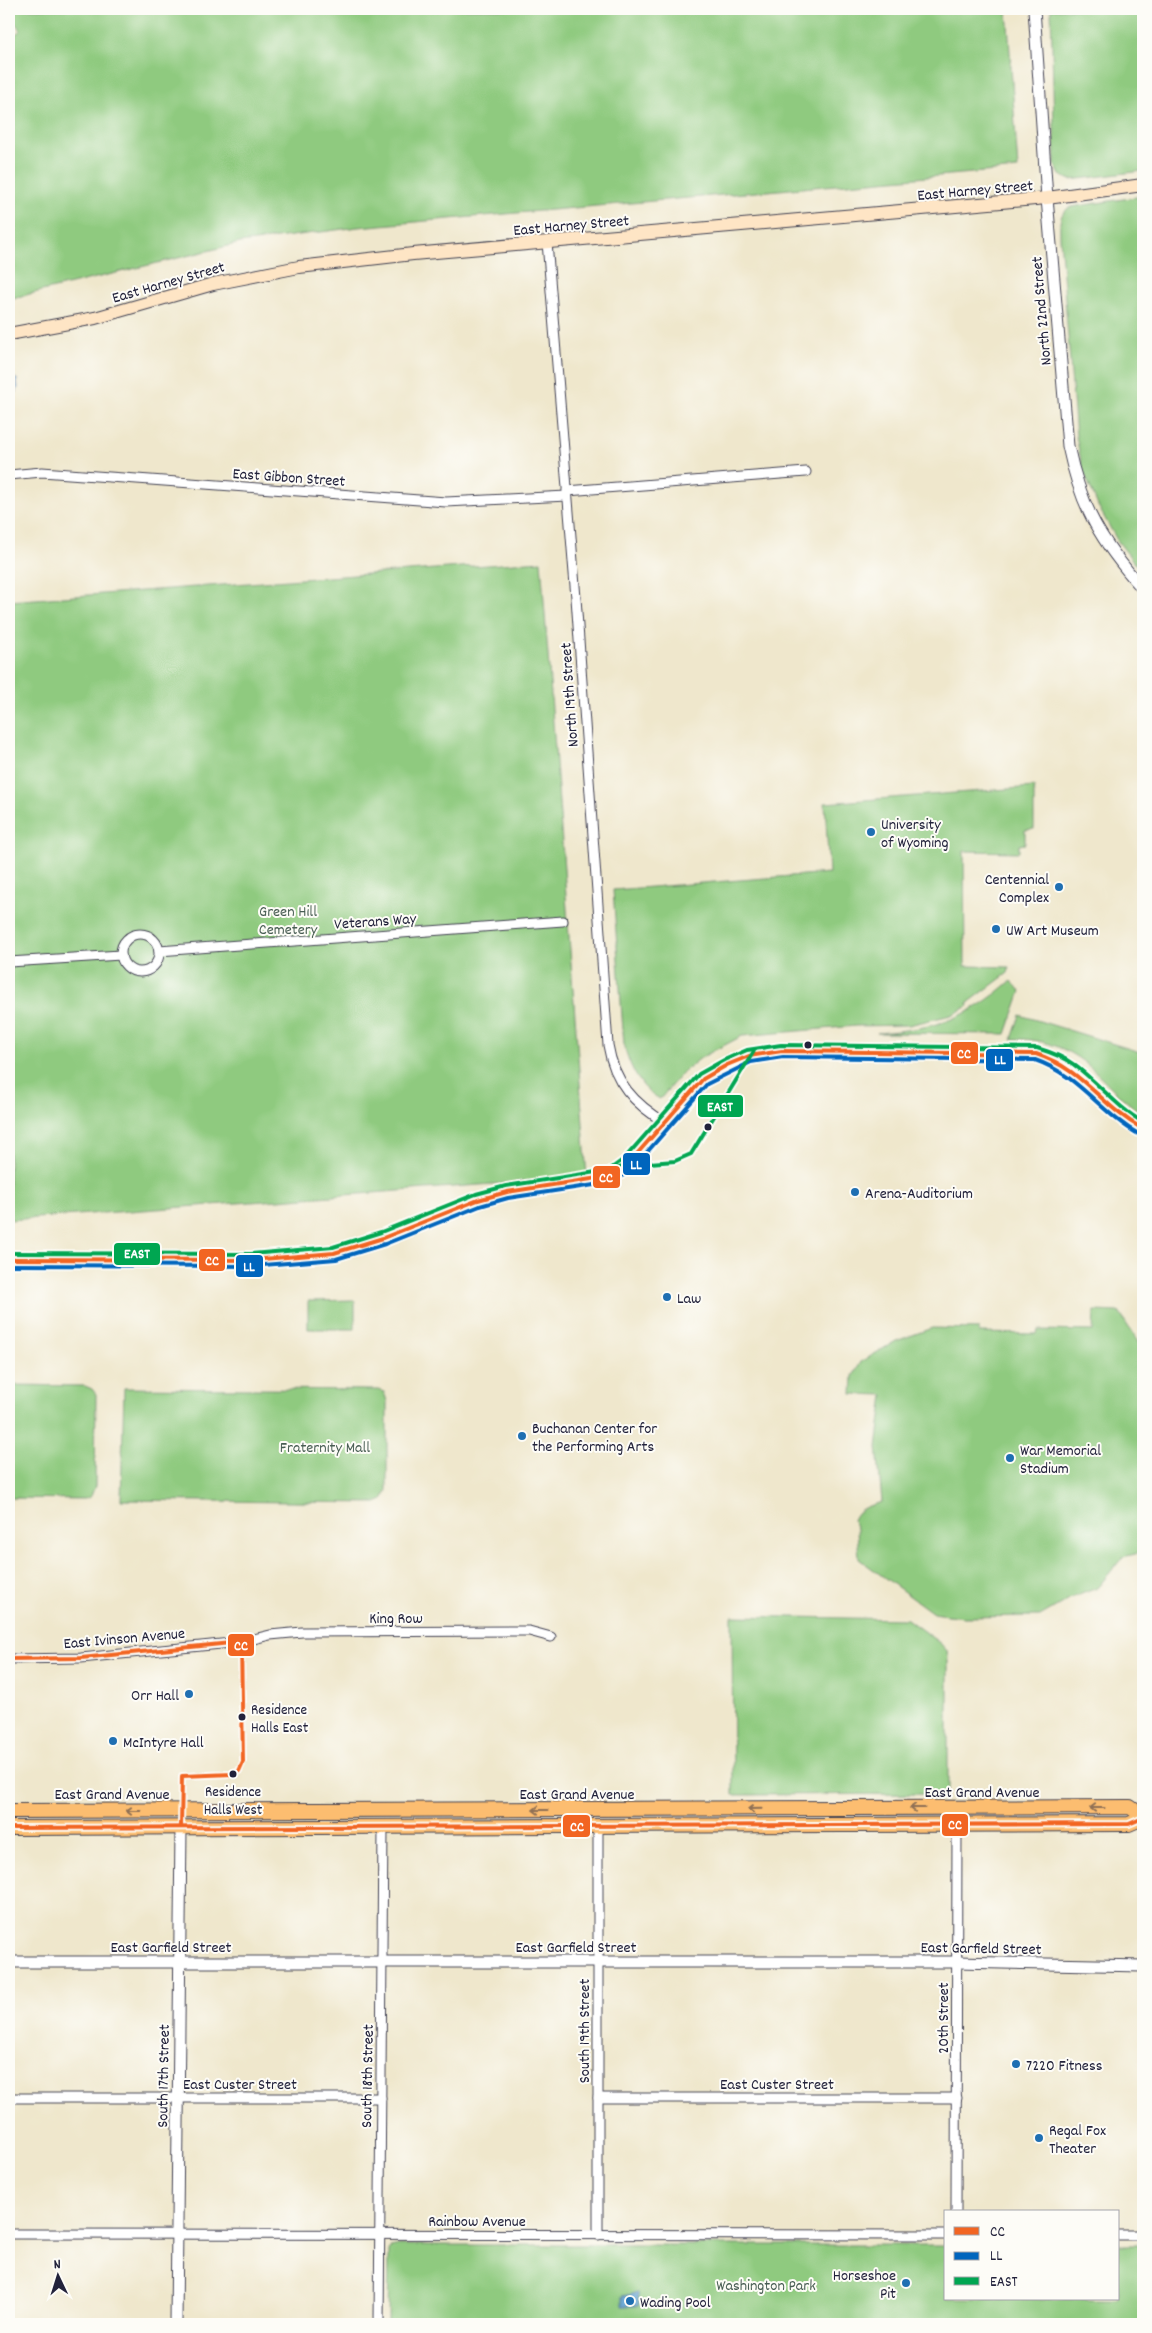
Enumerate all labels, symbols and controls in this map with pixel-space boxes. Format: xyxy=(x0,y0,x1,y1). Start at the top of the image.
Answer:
street label: East Harney Street xyxy=(916,175,1034,208)
street label: East Harney Street xyxy=(512,210,630,243)
street label: North 22nd Street xyxy=(1026,255,1059,366)
street label: East Harney Street xyxy=(110,256,228,310)
street label: East Gibbon Street xyxy=(232,463,346,494)
street label: North 19th Street xyxy=(555,642,586,748)
place label: University of Wyoming xyxy=(881,814,949,855)
marker: University of Wyoming xyxy=(865,826,877,838)
place label: Centennial Complex xyxy=(985,869,1049,910)
marker: Centennial Complex xyxy=(1053,881,1065,893)
park label: Green Hill Cemetery xyxy=(259,901,318,942)
street label: Veterans Way xyxy=(333,908,417,937)
place label: UW Art Museum xyxy=(1006,920,1099,943)
marker: UW Art Museum xyxy=(990,923,1002,935)
unlabelled marker xyxy=(803,1040,813,1050)
line badge: CC xyxy=(950,1041,979,1065)
text: CC xyxy=(957,1045,971,1065)
line badge: LL xyxy=(985,1048,1014,1072)
text: LL xyxy=(994,1051,1006,1071)
line badge: EAST xyxy=(697,1094,744,1118)
text: EAST xyxy=(707,1098,733,1118)
unlabelled marker xyxy=(703,1122,713,1132)
line badge: LL xyxy=(622,1152,651,1176)
text: LL xyxy=(630,1156,642,1176)
line badge: CC xyxy=(592,1165,621,1189)
text: CC xyxy=(599,1169,613,1189)
place label: Arena-Auditorium xyxy=(865,1183,973,1206)
marker: Arena-Auditorium xyxy=(849,1186,861,1198)
line badge: EAST xyxy=(113,1242,161,1266)
text: EAST xyxy=(124,1245,150,1265)
line badge: CC xyxy=(198,1248,226,1272)
text: CC xyxy=(205,1252,219,1272)
line badge: LL xyxy=(235,1254,264,1278)
text: LL xyxy=(243,1258,255,1278)
place label: Law xyxy=(677,1288,701,1311)
marker: Law xyxy=(661,1291,673,1303)
place label: Buchanan Center for the Performing Arts xyxy=(532,1418,657,1459)
marker: Buchanan Center for the Performing Arts xyxy=(516,1430,528,1442)
park label: Fraternity Mall xyxy=(280,1437,370,1460)
place label: War Memorial Stadium xyxy=(1020,1440,1101,1481)
marker: War Memorial Stadium xyxy=(1004,1452,1016,1464)
street label: King Row xyxy=(369,1608,423,1631)
street label: East Ivinson Avenue xyxy=(63,1623,186,1656)
line badge: CC xyxy=(227,1633,255,1657)
text: CC xyxy=(234,1637,248,1657)
place label: Orr Hall xyxy=(131,1685,179,1708)
marker: Orr Hall xyxy=(183,1688,195,1700)
place label: Residence Halls East xyxy=(251,1700,309,1740)
marker: Residence Halls East xyxy=(237,1712,247,1722)
place label: McIntyre Hall xyxy=(123,1732,204,1755)
marker: McIntyre Hall xyxy=(107,1735,119,1747)
marker: Residence Halls West xyxy=(228,1769,238,1779)
place label: Residence Halls West xyxy=(204,1782,263,1822)
street label: East Grand Avenue xyxy=(925,1782,1039,1805)
street label: East Grand Avenue xyxy=(55,1784,169,1807)
street label: East Grand Avenue xyxy=(520,1784,634,1807)
one-way arrow xyxy=(910,1803,926,1813)
one-way arrow xyxy=(1090,1803,1106,1812)
one-way arrow xyxy=(532,1805,548,1815)
one-way arrow xyxy=(747,1805,763,1814)
one-way arrow xyxy=(125,1806,141,1816)
line badge: CC xyxy=(941,1813,969,1837)
line badge: CC xyxy=(562,1814,591,1838)
text: CC xyxy=(948,1816,962,1836)
text: CC xyxy=(570,1818,584,1838)
street label: East Garfield Street xyxy=(111,1937,232,1960)
street label: East Garfield Street xyxy=(516,1937,637,1960)
street label: East Garfield Street xyxy=(920,1937,1042,1962)
street label: South 19th Street xyxy=(574,1979,597,2083)
street label: 20th Street xyxy=(933,1982,956,2054)
street label: South 17th Street xyxy=(152,2024,177,2128)
street label: South 18th Street xyxy=(356,2024,381,2128)
place label: 7220 Fitness xyxy=(1026,2055,1103,2078)
marker: 7220 Fitness xyxy=(1010,2058,1022,2070)
street label: East Custer Street xyxy=(183,2074,297,2097)
street label: East Custer Street xyxy=(720,2074,834,2097)
place label: Regal Fox Theater xyxy=(1049,2120,1106,2161)
marker: Regal Fox Theater xyxy=(1033,2132,1045,2144)
legend xyxy=(944,2210,1120,2300)
street label: Rainbow Avenue xyxy=(428,2211,526,2234)
text: CC xyxy=(990,2222,1005,2244)
text: LL xyxy=(990,2246,1002,2268)
north arrow xyxy=(32,2250,82,2300)
text: N xyxy=(53,2255,61,2275)
place label: Horseshoe Pit xyxy=(833,2265,896,2306)
text: EAST xyxy=(990,2272,1018,2294)
park label: Washington Park xyxy=(716,2275,816,2298)
marker: Horseshoe Pit xyxy=(900,2277,912,2289)
place label: Wading Pool xyxy=(640,2292,711,2315)
marker: Wading Pool xyxy=(624,2295,636,2307)

